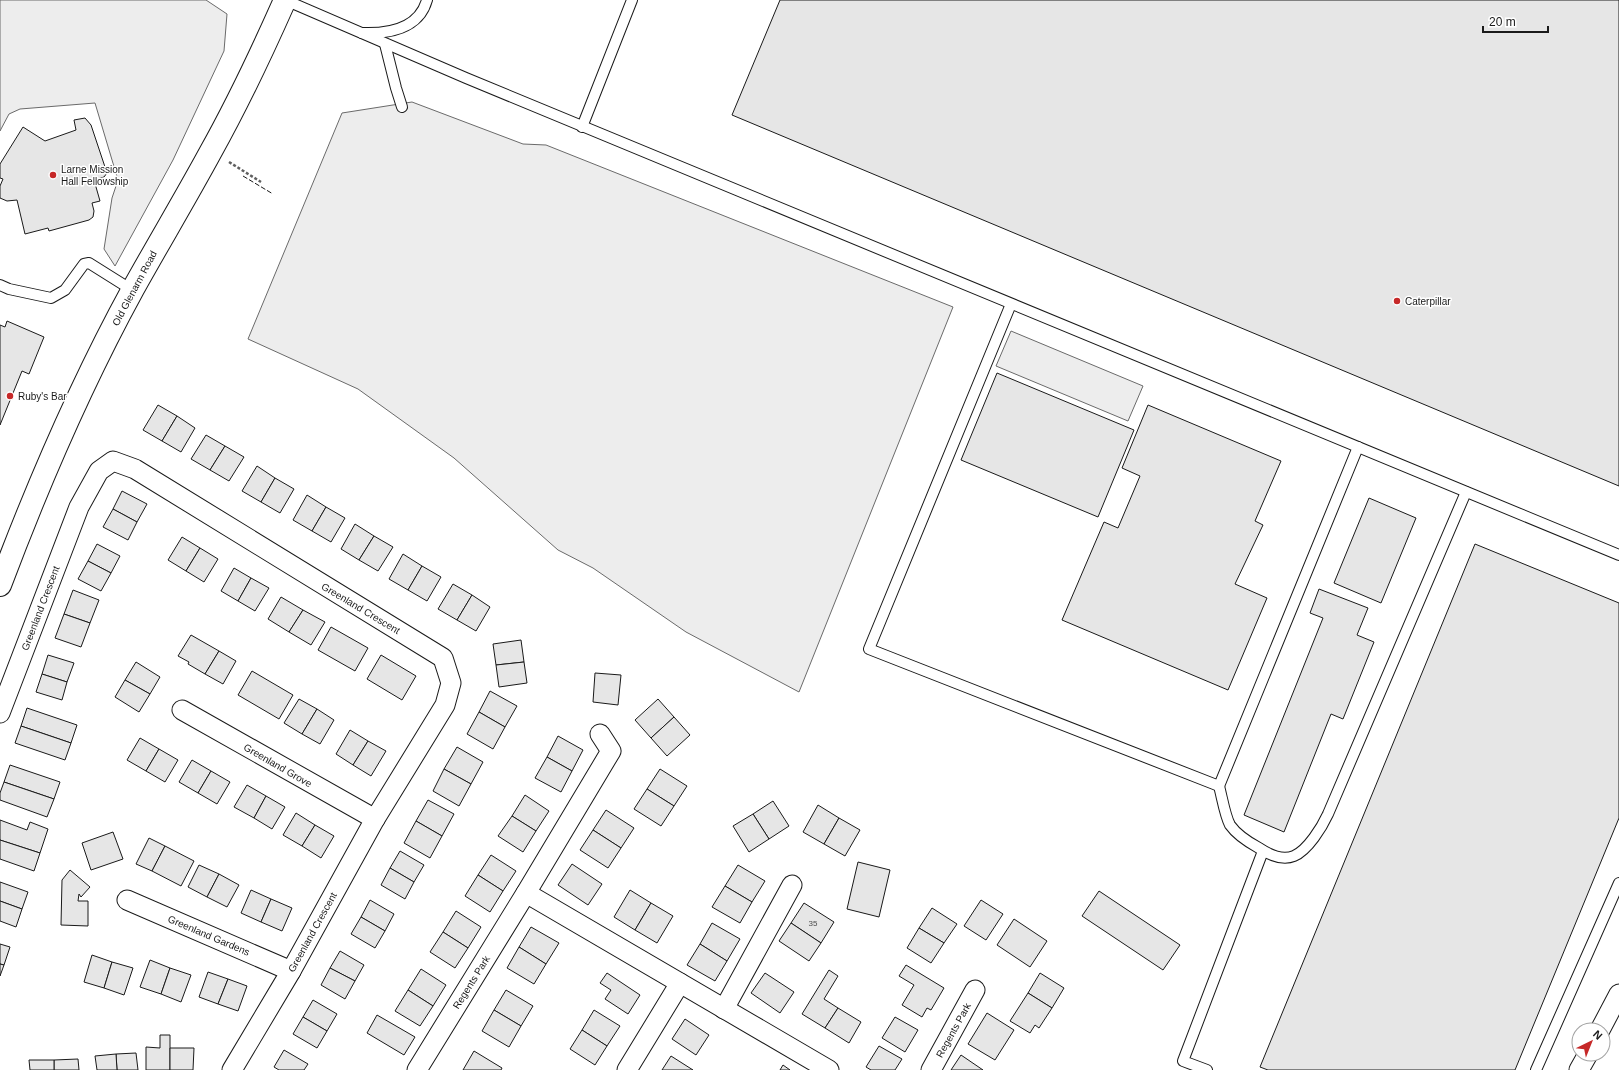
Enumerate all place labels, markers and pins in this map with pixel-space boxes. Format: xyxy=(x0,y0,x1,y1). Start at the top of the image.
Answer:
place label: Larne Mission Hall Fellowship xyxy=(61,164,129,187)
marker: Larne Mission Hall Fellowship xyxy=(48,170,58,180)
marker: Caterpillar xyxy=(1392,296,1402,306)
place label: Caterpillar xyxy=(1405,296,1451,307)
marker: Ruby's Bar xyxy=(5,391,15,401)
place label: Ruby's Bar xyxy=(18,391,67,402)

